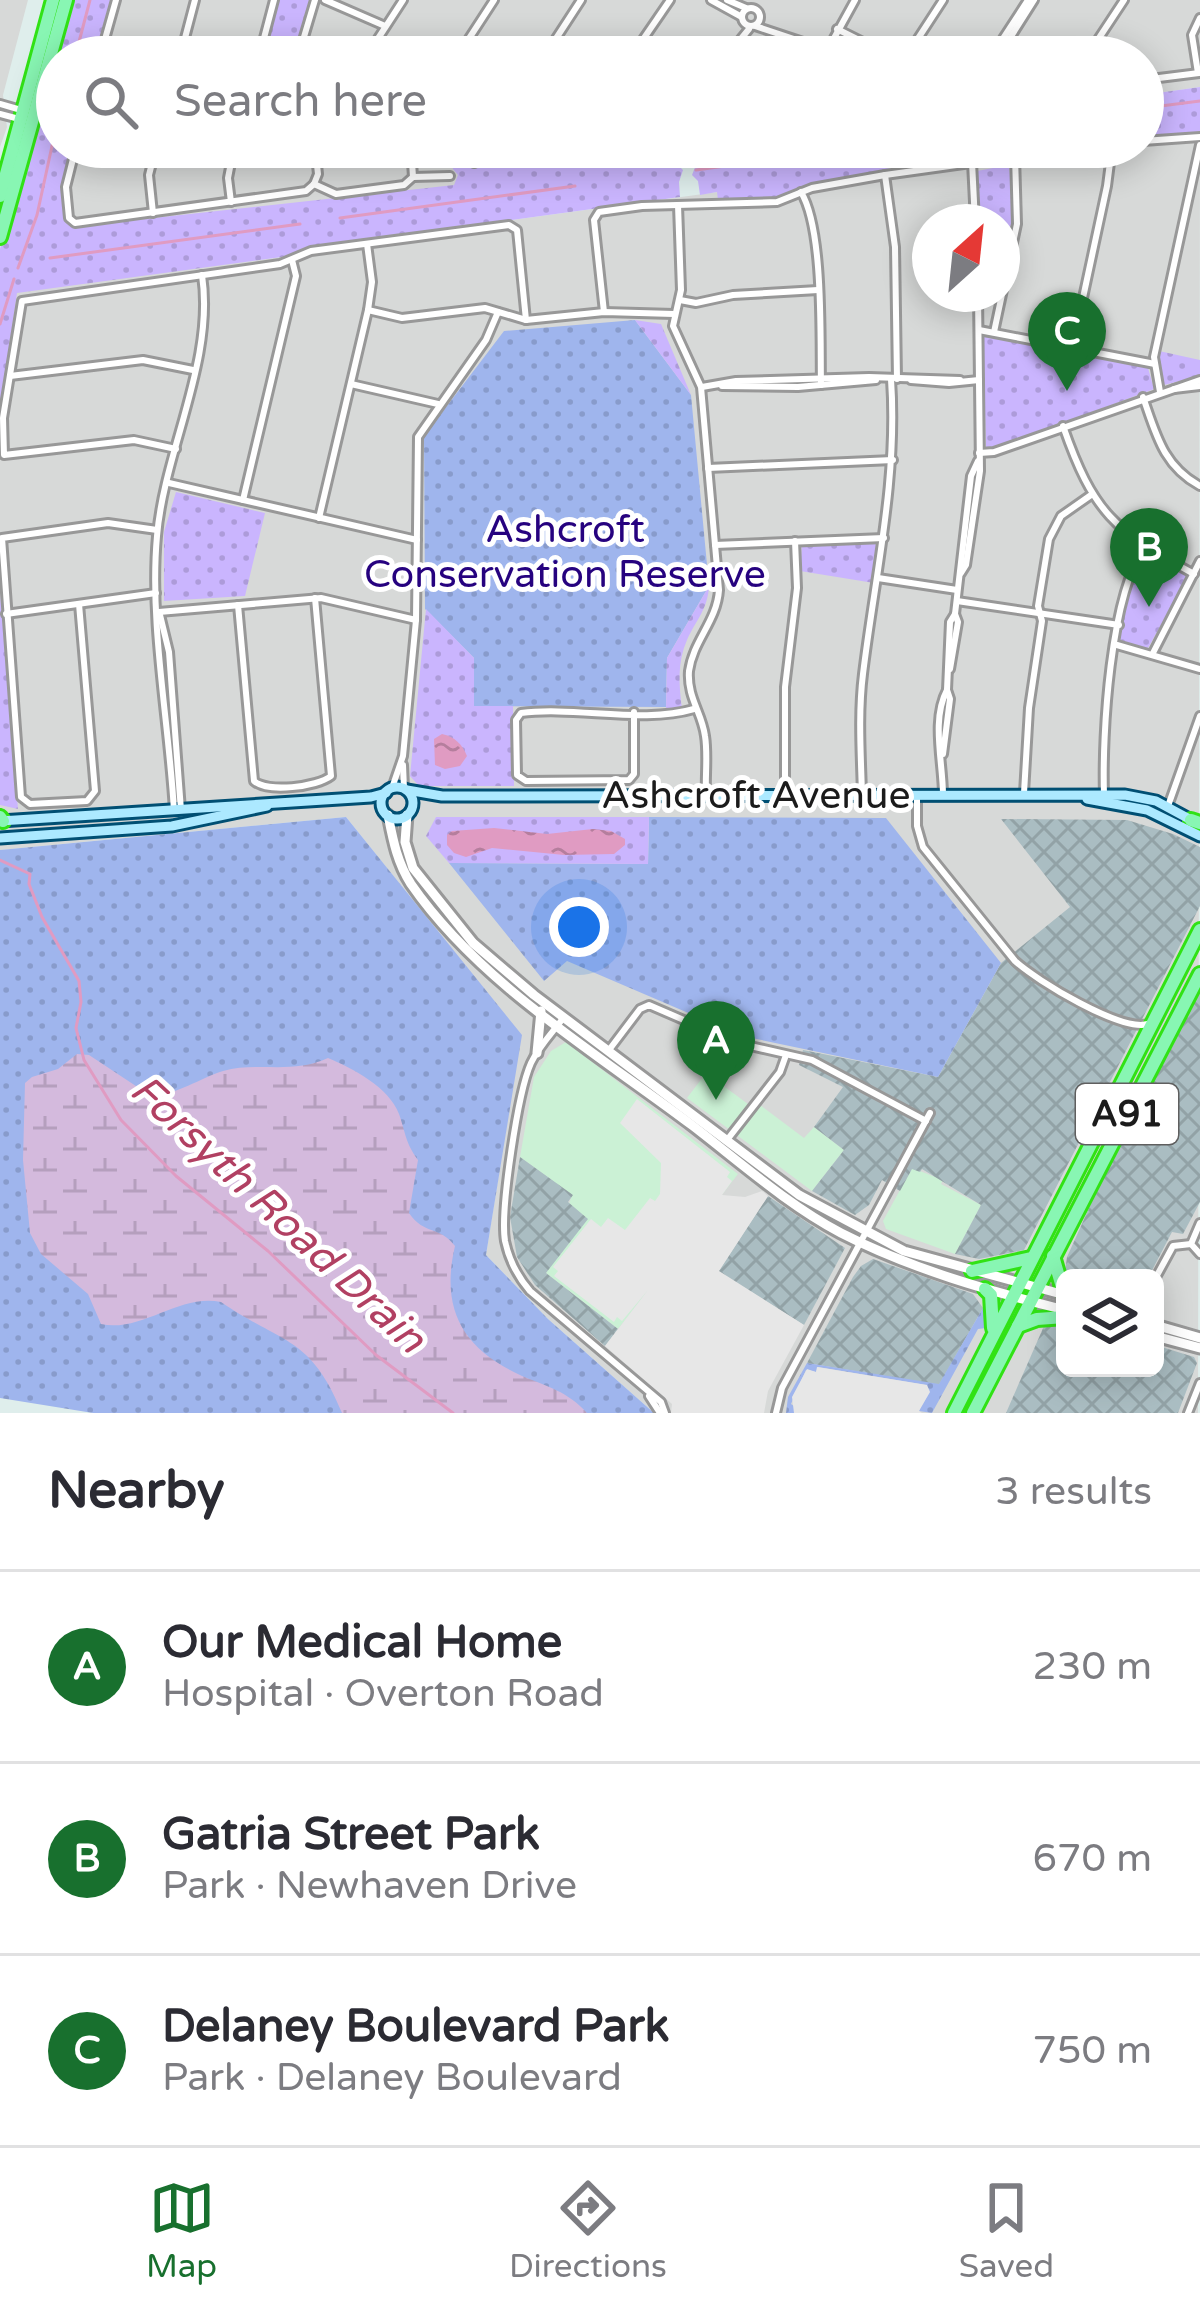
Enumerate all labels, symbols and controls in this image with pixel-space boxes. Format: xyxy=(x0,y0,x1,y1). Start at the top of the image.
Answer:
search box xyxy=(36,36,1164,168)
icon: search xyxy=(78,69,144,135)
text: Search here xyxy=(174,75,427,129)
north arrow xyxy=(912,204,1020,312)
pin: C xyxy=(1028,292,1106,391)
park label: Ashcroft Conservation Reserve xyxy=(364,506,766,598)
pin: B xyxy=(1110,508,1188,607)
street label: Ashcroft Avenue xyxy=(601,772,911,819)
your location xyxy=(549,897,609,957)
pin: A xyxy=(677,1001,755,1100)
water label: Forsyth Road Drain xyxy=(120,1064,437,1365)
road number: A91 xyxy=(1076,1084,1178,1144)
map controls xyxy=(1056,1269,1164,1377)
button: layers xyxy=(1056,1269,1164,1377)
text: Nearby xyxy=(48,1460,225,1522)
text: 3 results xyxy=(995,1468,1152,1515)
text: Our Medical Home xyxy=(162,1616,562,1670)
text: A xyxy=(72,1643,102,1690)
text: 230 m xyxy=(1033,1643,1152,1690)
text: Hospital · Overton Road xyxy=(162,1670,604,1717)
text: Gatria Street Park xyxy=(162,1808,540,1862)
text: B xyxy=(73,1835,101,1882)
text: 670 m xyxy=(1033,1835,1152,1882)
text: Park · Newhaven Drive xyxy=(162,1862,577,1909)
text: Delaney Boulevard Park xyxy=(162,2000,669,2054)
text: C xyxy=(73,2027,101,2074)
text: 750 m xyxy=(1033,2027,1152,2074)
text: Park · Delaney Boulevard xyxy=(162,2054,622,2101)
tab: Map xyxy=(146,2175,217,2286)
tab: Directions xyxy=(509,2175,667,2286)
tab: Saved xyxy=(959,2175,1054,2286)

